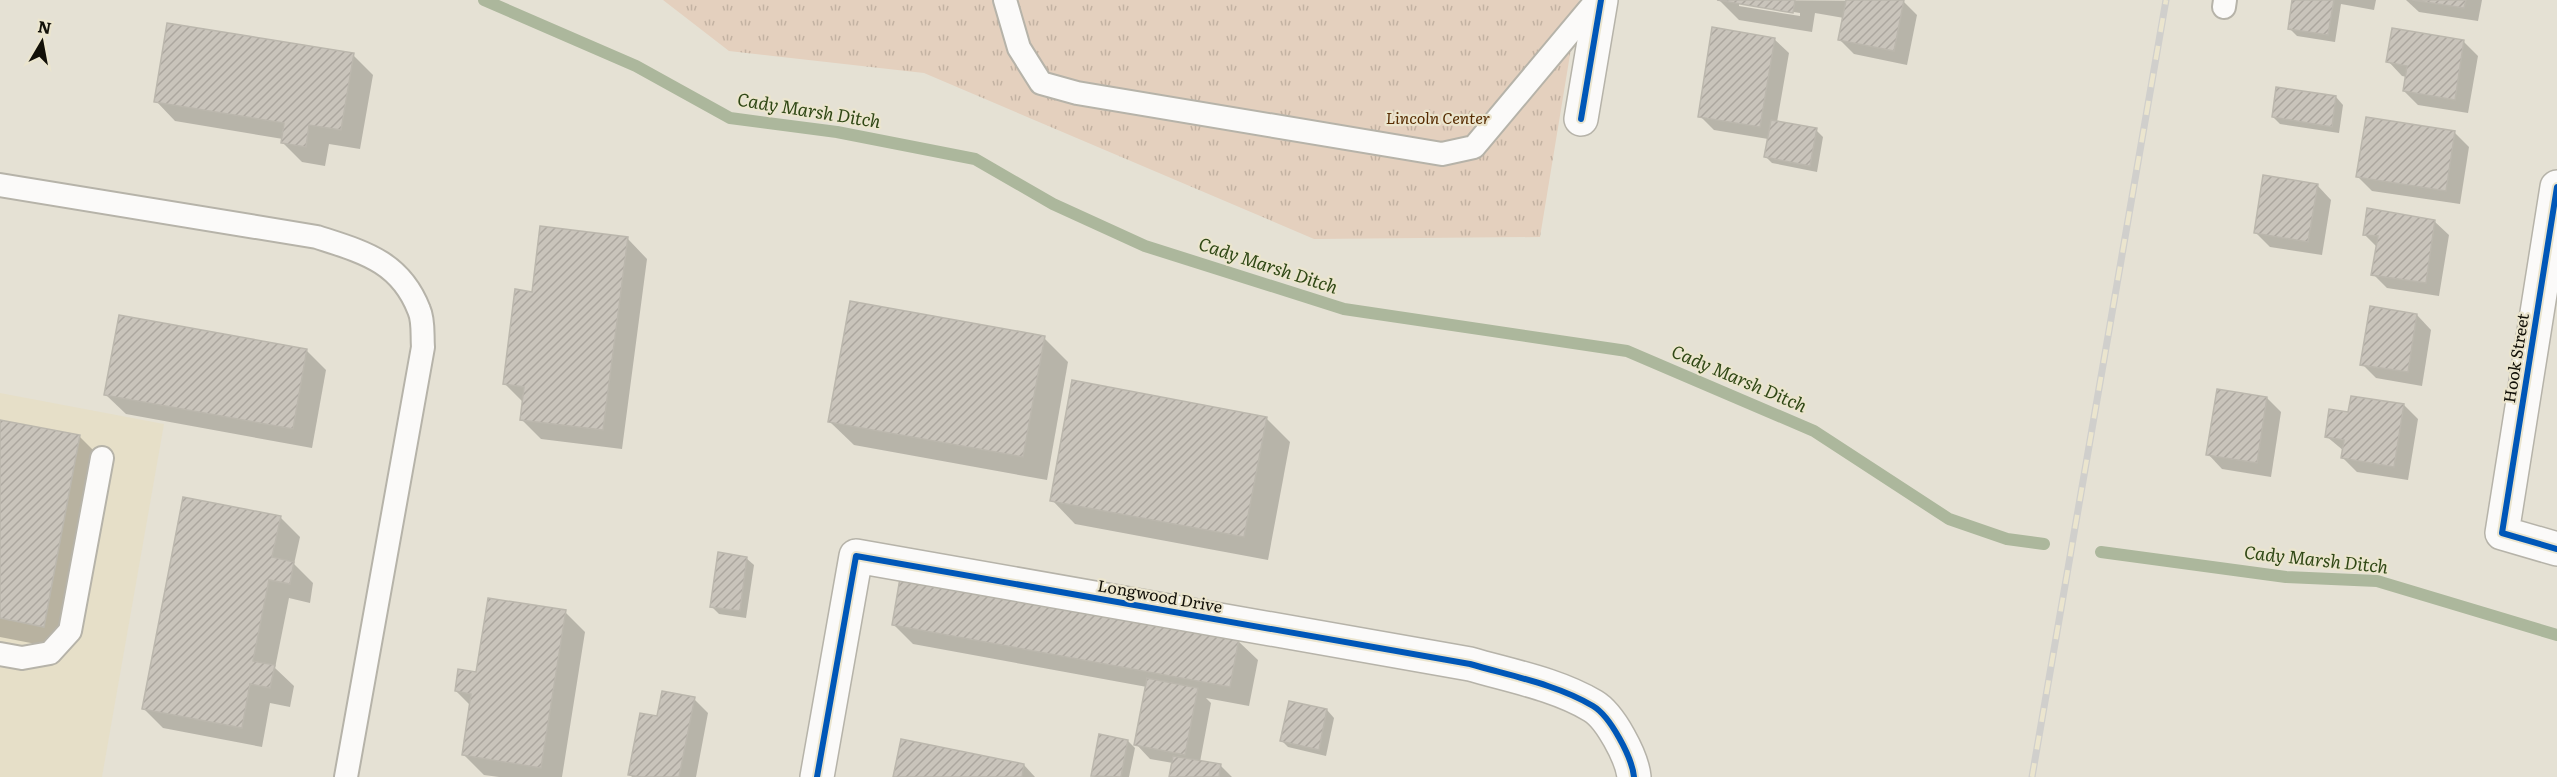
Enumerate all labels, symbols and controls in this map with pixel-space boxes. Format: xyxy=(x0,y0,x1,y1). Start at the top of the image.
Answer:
north arrow xyxy=(12,12,72,72)
text: N xyxy=(36,13,53,39)
water label: Cady Marsh Ditch xyxy=(736,85,883,134)
park label: Lincoln Center xyxy=(1386,105,1490,129)
water label: Cady Marsh Ditch xyxy=(1195,229,1342,300)
street label: Hook Street xyxy=(2496,311,2534,404)
water label: Cady Marsh Ditch xyxy=(1668,337,1812,418)
water label: Cady Marsh Ditch xyxy=(2243,538,2390,580)
street label: Longwood Drive xyxy=(1096,572,1224,618)

